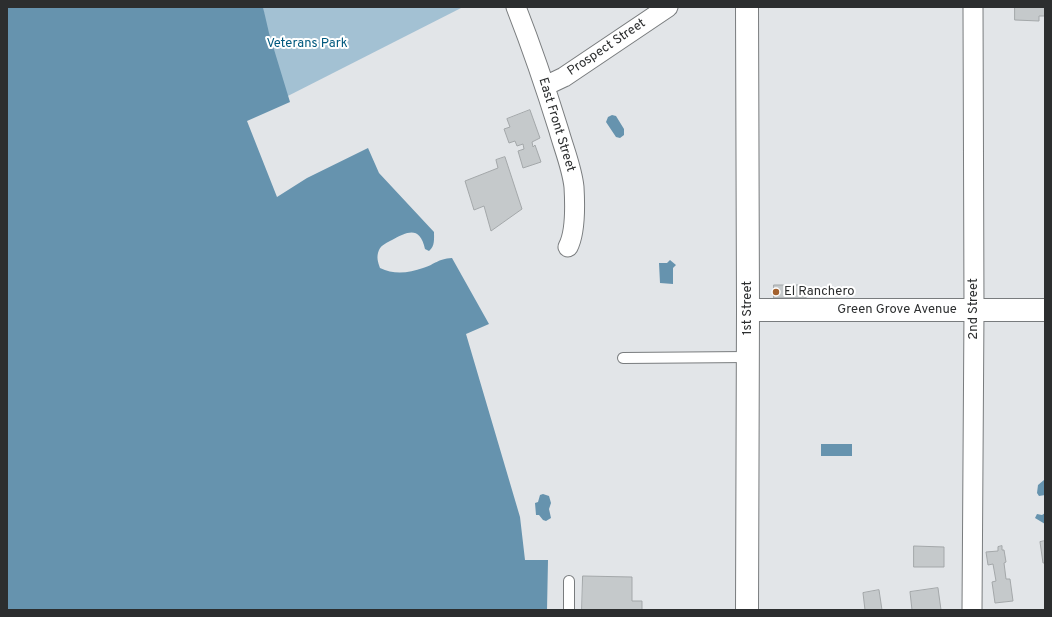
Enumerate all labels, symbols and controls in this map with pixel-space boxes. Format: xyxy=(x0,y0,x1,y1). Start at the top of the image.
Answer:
street label: Prospect Street xyxy=(565,16,649,80)
park label: Veterans Park xyxy=(266,36,348,52)
street label: East Front Street xyxy=(534,76,578,174)
street label: 2nd Street xyxy=(966,278,982,340)
street label: 1st Street xyxy=(740,281,756,335)
place label: El Ranchero xyxy=(784,284,854,300)
marker: El Ranchero xyxy=(771,287,781,297)
street label: Green Grove Avenue xyxy=(837,302,957,318)

